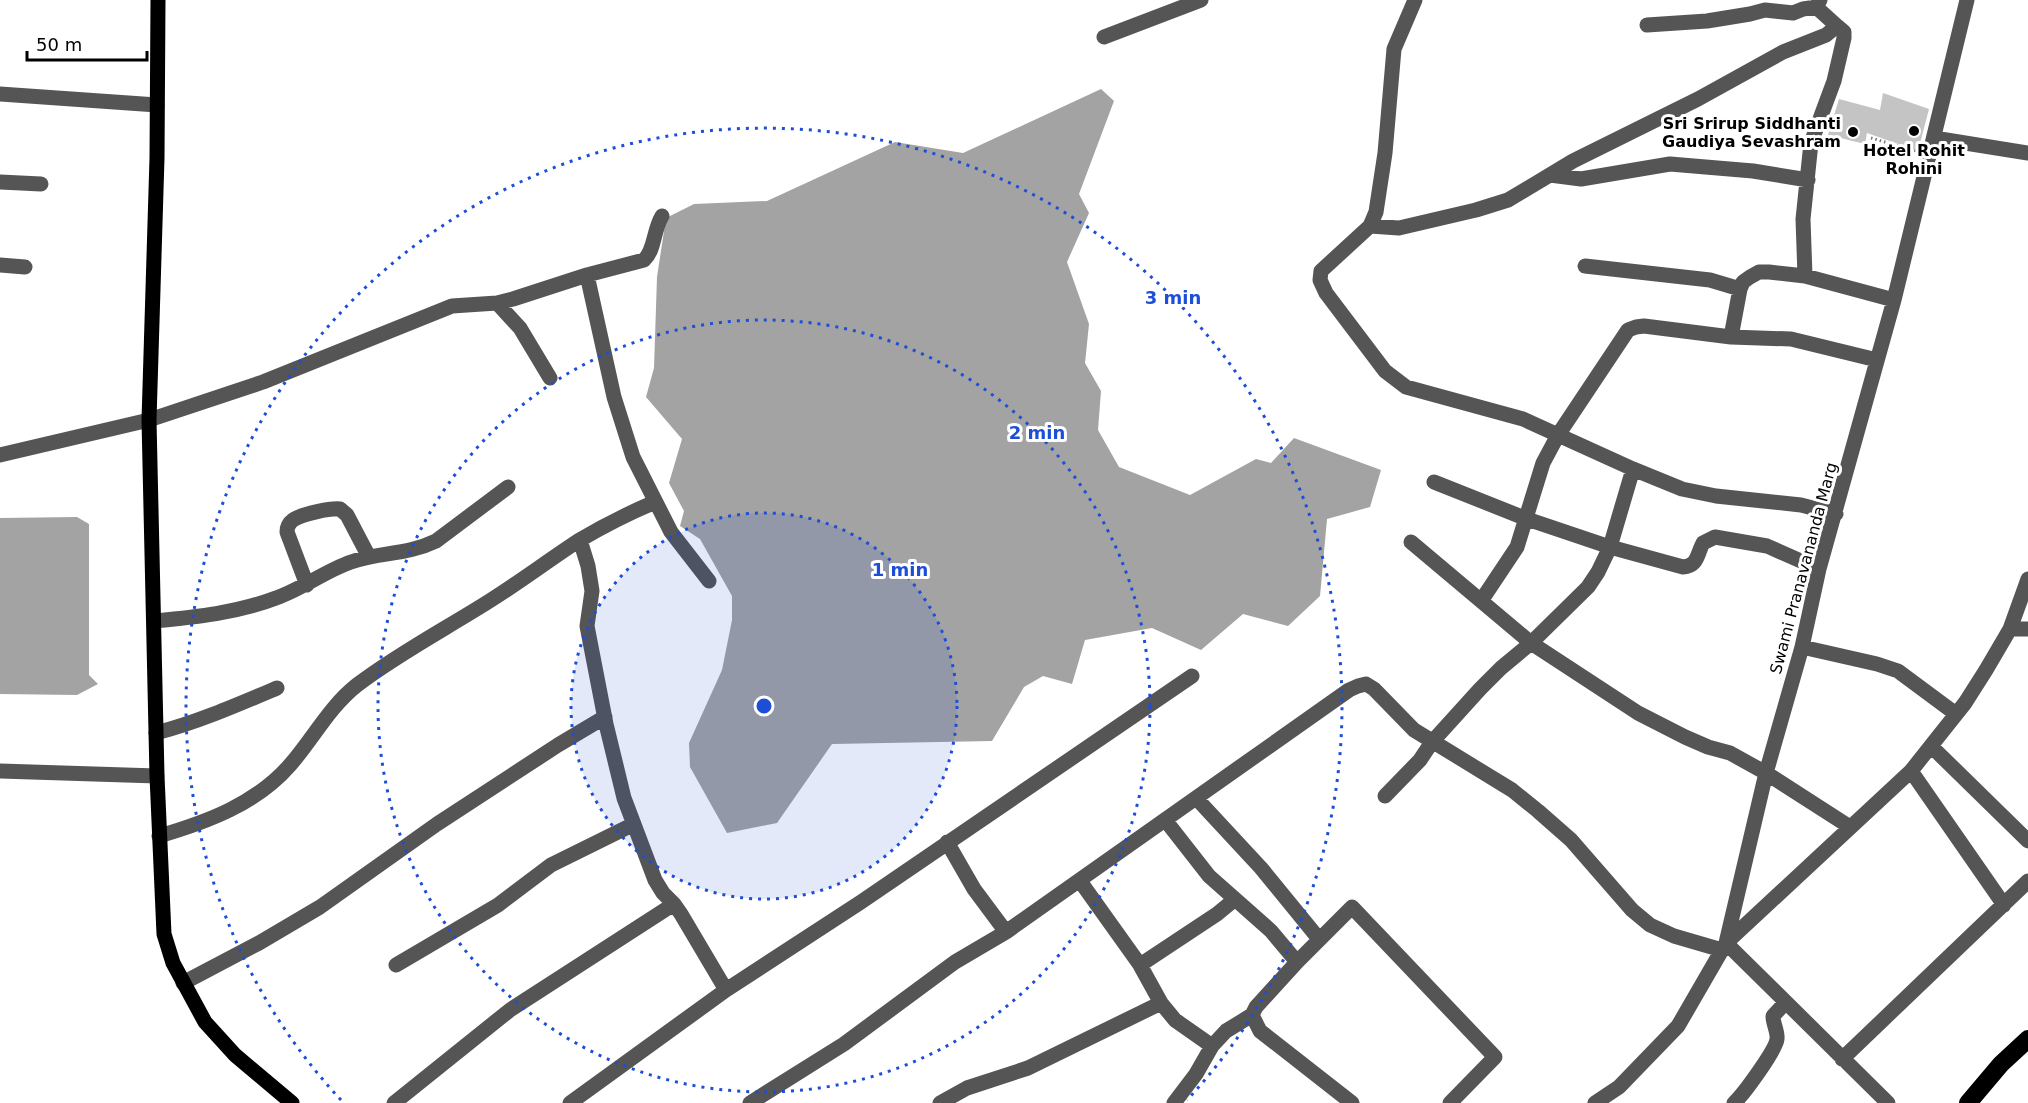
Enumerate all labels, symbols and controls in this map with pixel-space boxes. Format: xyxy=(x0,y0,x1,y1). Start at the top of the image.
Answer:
scale bar xyxy=(27,24,147,62)
text: 50 m xyxy=(36,34,82,55)
place label: Sri Srirup Siddhanti Gaudiya Sevashram xyxy=(1662,114,1841,151)
marker: Hotel Rohit Rohini xyxy=(1907,124,1921,138)
marker: Sri Srirup Siddhanti Gaudiya Sevashram xyxy=(1846,125,1860,139)
place label: Hotel Rohit Rohini xyxy=(1863,141,1965,178)
text: 3 min xyxy=(1145,287,1201,308)
text: 2 min xyxy=(1009,422,1065,443)
street label: Swami Pranavananda Marg xyxy=(1766,460,1841,676)
text: 1 min xyxy=(872,559,928,580)
centre of rings xyxy=(754,696,774,716)

